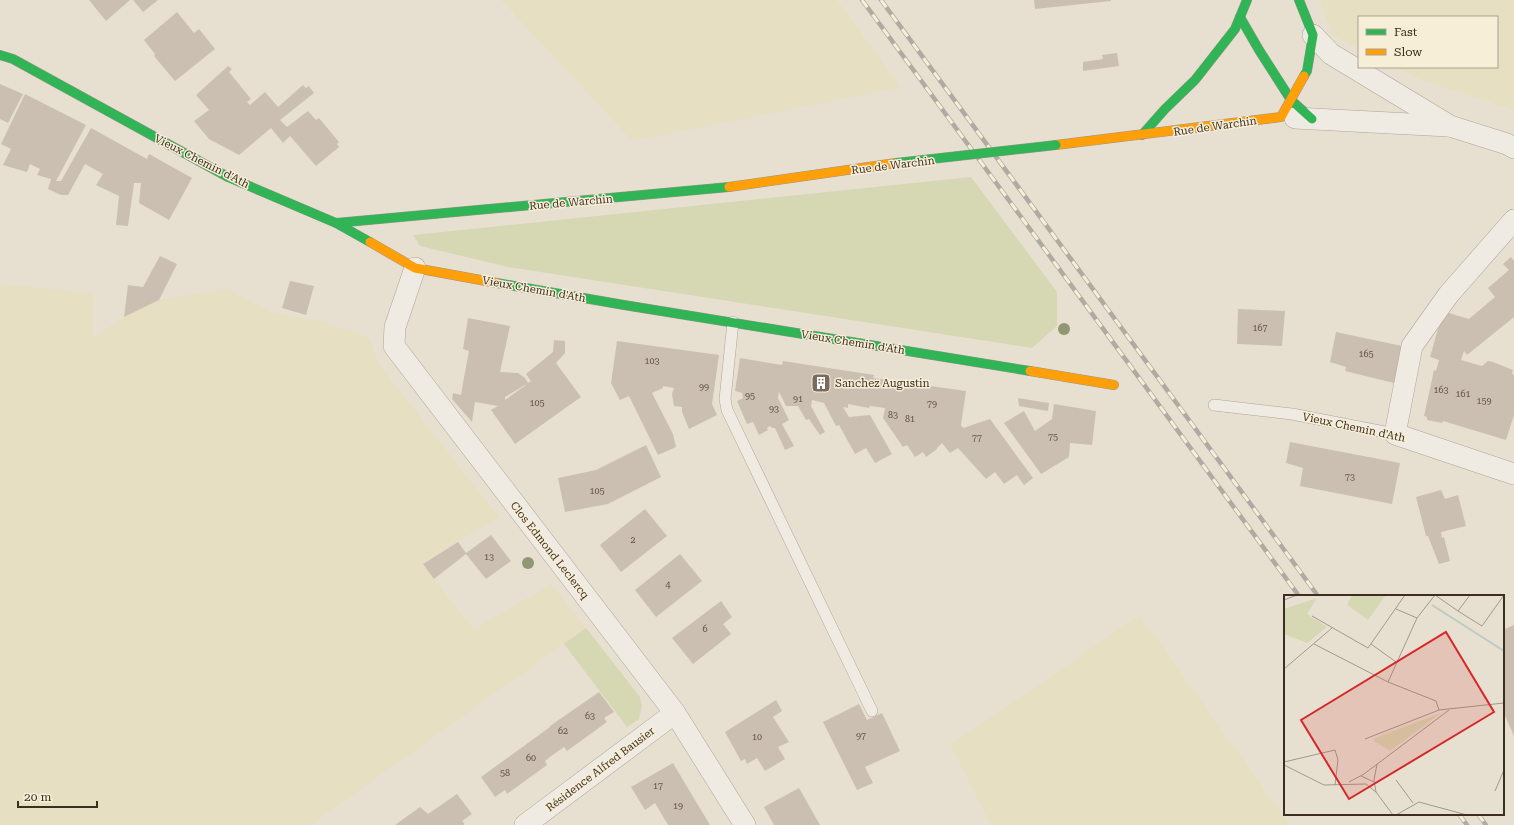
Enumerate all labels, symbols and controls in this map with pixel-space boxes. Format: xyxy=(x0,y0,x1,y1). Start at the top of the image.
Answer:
legend xyxy=(1358,16,1498,68)
text: Fast xyxy=(1394,25,1418,39)
text: Slow xyxy=(1394,45,1422,59)
street label: Rue de Warchin xyxy=(1173,114,1258,139)
street label: Vieux Chemin d'Ath xyxy=(152,132,251,191)
street label: Rue de Warchin xyxy=(851,154,936,177)
street label: Rue de Warchin xyxy=(529,192,613,213)
street label: Vieux Chemin d'Ath xyxy=(481,274,587,305)
house number: 167 xyxy=(1252,323,1268,333)
street label: Vieux Chemin d'Ath xyxy=(800,328,906,357)
house number: 165 xyxy=(1358,349,1374,359)
house number: 103 xyxy=(644,356,660,366)
building icon: Sanchez Augustin xyxy=(810,372,832,394)
place label: Sanchez Augustin xyxy=(835,377,930,390)
house number: 99 xyxy=(699,382,709,392)
house number: 163 xyxy=(1433,385,1449,395)
house number: 161 xyxy=(1455,389,1471,399)
house number: 95 xyxy=(745,391,755,401)
house number: 91 xyxy=(793,394,803,404)
house number: 159 xyxy=(1476,396,1492,406)
house number: 105 xyxy=(529,398,545,408)
house number: 79 xyxy=(927,399,937,409)
house number: 93 xyxy=(769,404,779,414)
house number: 83 xyxy=(888,410,898,420)
street label: Vieux Chemin d'Ath xyxy=(1301,410,1407,445)
house number: 81 xyxy=(905,414,915,424)
house number: 75 xyxy=(1048,432,1058,442)
house number: 77 xyxy=(972,433,982,443)
house number: 73 xyxy=(1345,472,1355,482)
house number: 105 xyxy=(589,486,605,496)
street label: Clos Edmond Leclercq xyxy=(508,499,592,602)
house number: 2 xyxy=(630,535,636,545)
house number: 13 xyxy=(484,552,494,562)
house number: 4 xyxy=(665,580,671,590)
inset map xyxy=(1284,595,1504,815)
house number: 6 xyxy=(702,624,708,634)
house number: 63 xyxy=(585,711,595,721)
street label: Résidence Alfred Bausier xyxy=(543,724,658,814)
house number: 62 xyxy=(558,726,568,736)
house number: 97 xyxy=(856,731,866,741)
house number: 10 xyxy=(752,732,762,742)
house number: 60 xyxy=(526,753,536,763)
house number: 58 xyxy=(500,768,510,778)
house number: 17 xyxy=(653,781,663,791)
scale bar xyxy=(18,783,97,809)
text: 20 m xyxy=(24,790,51,804)
house number: 19 xyxy=(673,801,683,811)

